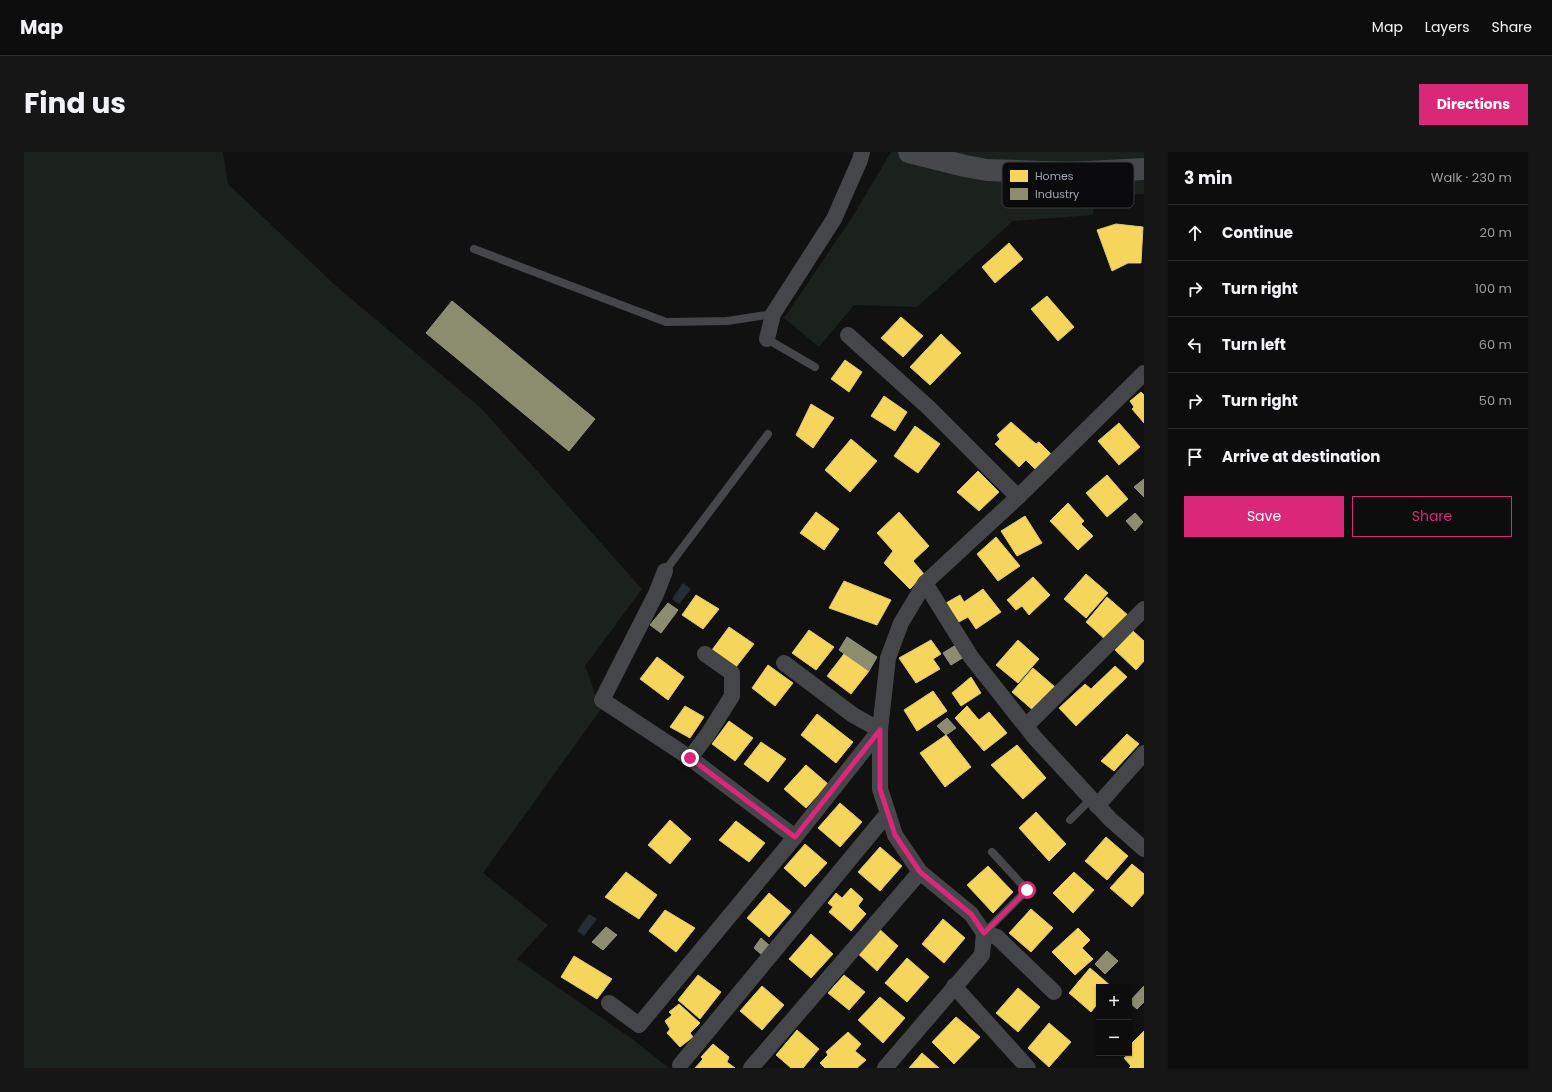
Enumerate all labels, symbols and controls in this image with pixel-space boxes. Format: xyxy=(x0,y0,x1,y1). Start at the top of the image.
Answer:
text: Map xyxy=(20,14,63,41)
text: Map xyxy=(1372,17,1403,37)
text: Layers xyxy=(1425,17,1469,37)
text: Share xyxy=(1491,17,1532,37)
text: Find us xyxy=(24,84,126,123)
button: Directions xyxy=(1419,84,1528,125)
legend xyxy=(1002,162,1134,208)
text: 3 min xyxy=(1184,166,1232,190)
text: Homes xyxy=(1035,168,1074,184)
text: Walk · 230 m xyxy=(1431,168,1512,187)
text: Industry xyxy=(1035,186,1080,202)
icon: ahead xyxy=(1184,222,1206,244)
text: Continue xyxy=(1222,222,1293,243)
text: 20 m xyxy=(1479,223,1512,242)
icon: right xyxy=(1184,278,1206,300)
text: Turn right xyxy=(1222,278,1298,299)
text: 100 m xyxy=(1475,279,1512,298)
icon: left xyxy=(1184,334,1206,356)
text: Turn left xyxy=(1222,334,1286,355)
text: 60 m xyxy=(1479,335,1512,354)
icon: right xyxy=(1184,390,1206,412)
text: Turn right xyxy=(1222,390,1298,411)
text: 50 m xyxy=(1479,391,1512,410)
icon: arrive xyxy=(1184,446,1206,468)
text: Arrive at destination xyxy=(1222,446,1380,467)
button: Save xyxy=(1184,496,1344,537)
button: Share xyxy=(1352,496,1512,537)
route end xyxy=(681,749,699,767)
route start xyxy=(1018,881,1036,899)
map controls xyxy=(1096,984,1132,1056)
button: + xyxy=(1096,984,1132,1020)
button: − xyxy=(1096,1020,1132,1056)

